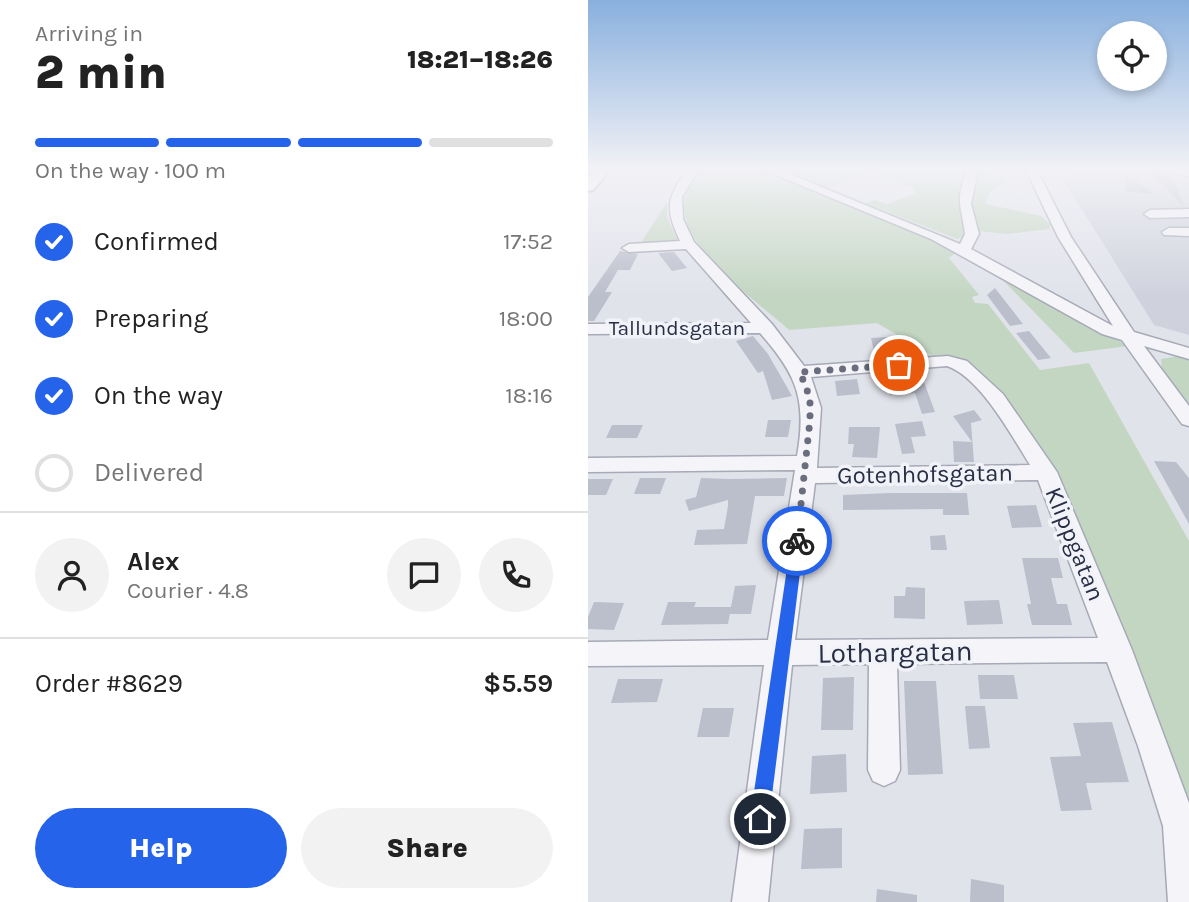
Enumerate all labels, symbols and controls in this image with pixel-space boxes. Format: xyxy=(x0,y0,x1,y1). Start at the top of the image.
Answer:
text: Arriving in xyxy=(35,20,143,47)
map controls xyxy=(1097,21,1167,91)
button: locate xyxy=(1097,21,1167,91)
text: 18:21–18:26 xyxy=(407,44,553,75)
text: 2 min xyxy=(35,46,167,100)
text: On the way · 100 m xyxy=(35,157,226,184)
icon: check xyxy=(35,223,73,261)
text: Confirmed xyxy=(94,226,219,257)
text: 17:52 xyxy=(503,228,553,255)
icon: check xyxy=(35,300,73,338)
text: Preparing xyxy=(94,303,208,334)
text: 18:00 xyxy=(499,305,553,332)
street label: Tallundsgatan xyxy=(609,316,745,340)
pin xyxy=(869,335,929,395)
icon: bag xyxy=(880,346,918,384)
icon: check xyxy=(35,377,73,415)
text: On the way xyxy=(94,380,223,411)
text: 18:16 xyxy=(505,382,553,409)
text: Delivered xyxy=(94,457,204,488)
street label: Gotenhofsgatan xyxy=(837,458,1013,490)
street label: Klippgatan xyxy=(1040,483,1110,605)
courier xyxy=(762,506,832,576)
icon: bike xyxy=(778,522,816,560)
button: person xyxy=(35,538,109,612)
button: chat xyxy=(387,538,461,612)
button: phone xyxy=(479,538,553,612)
text: Alex xyxy=(127,546,179,577)
text: Courier · 4.8 xyxy=(127,577,249,604)
street label: Lothargatan xyxy=(817,634,973,670)
text: Order #8629 xyxy=(35,668,183,699)
text: $5.59 xyxy=(483,668,553,699)
pin xyxy=(730,789,790,849)
icon: home xyxy=(741,800,779,838)
button: Help xyxy=(35,808,287,888)
button: Share xyxy=(301,808,553,888)

